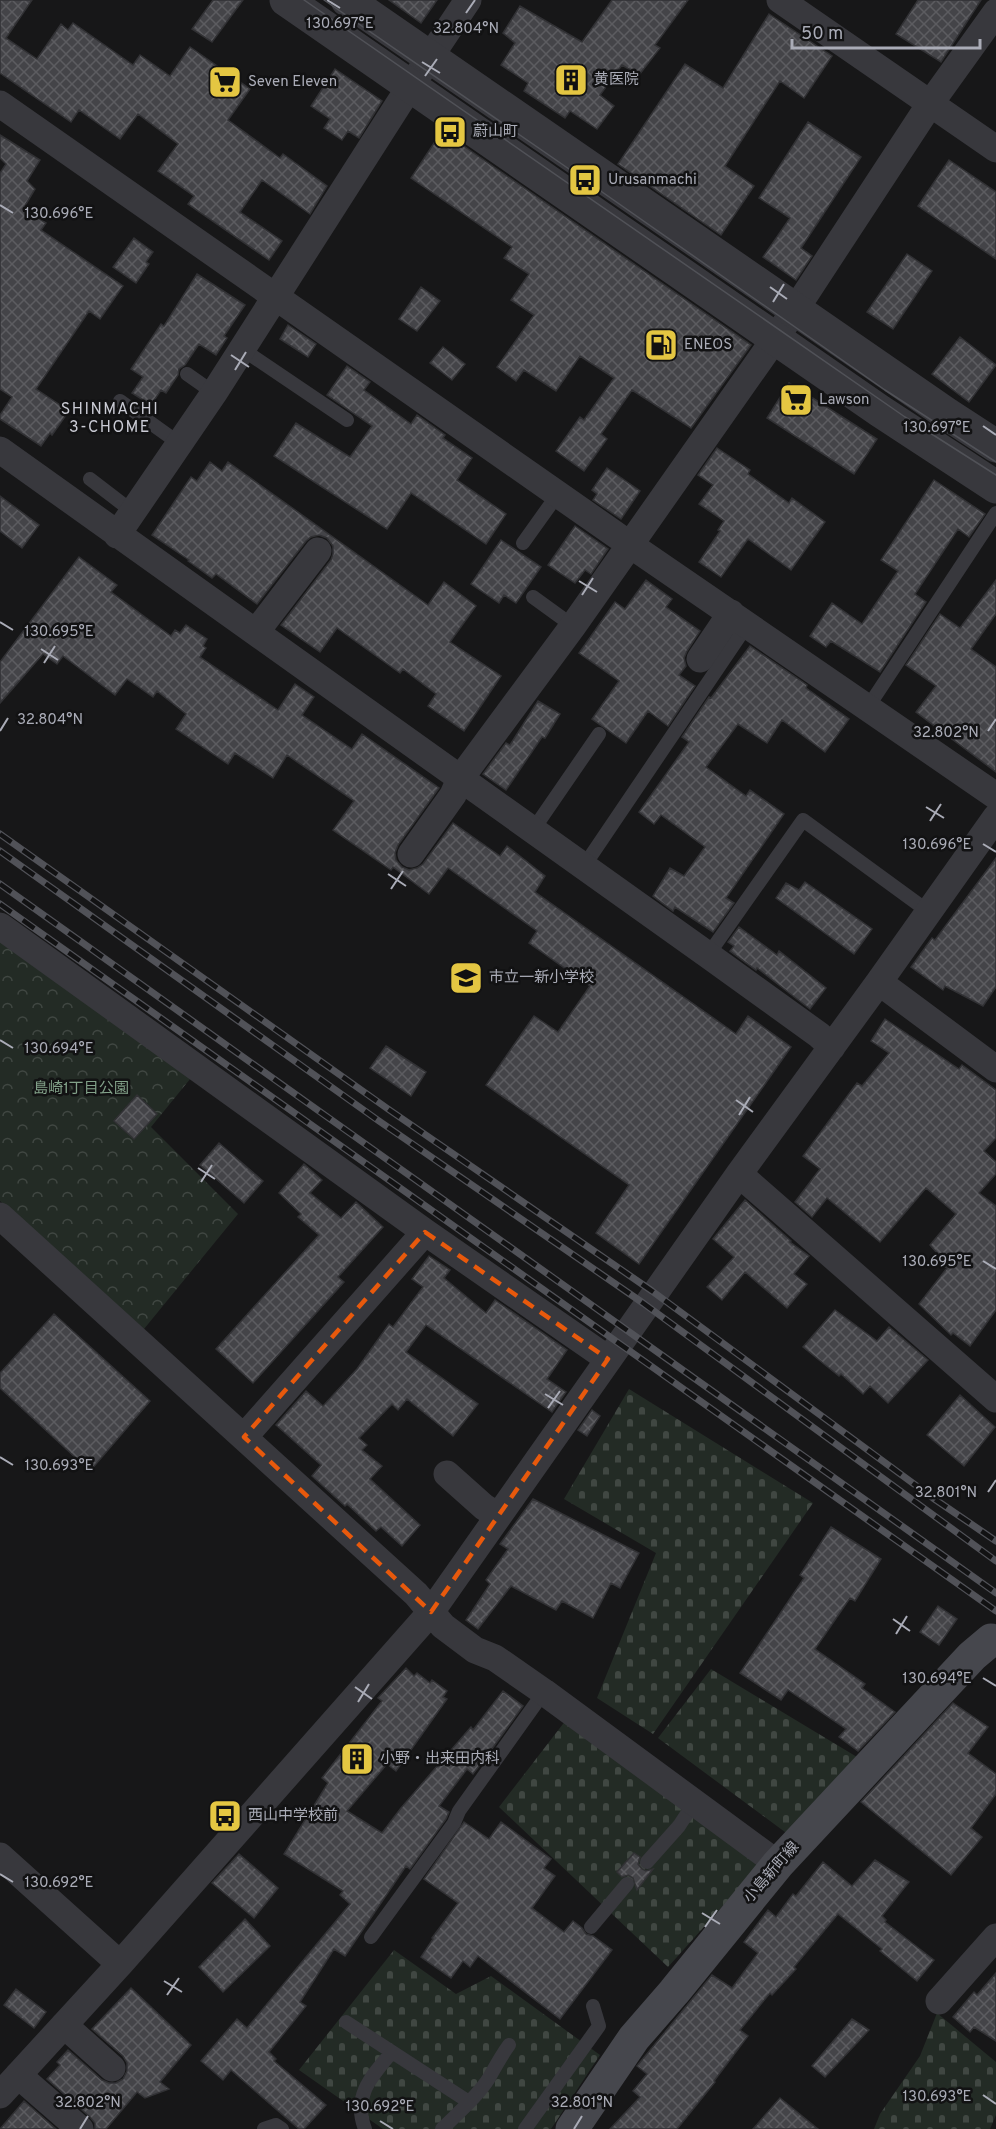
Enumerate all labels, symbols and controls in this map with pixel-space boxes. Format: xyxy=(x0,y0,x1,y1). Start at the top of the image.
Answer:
scale bar xyxy=(792,12,980,50)
text: 130.697°E xyxy=(306,15,374,34)
text: 32.804°N xyxy=(433,20,499,39)
text: 50 m xyxy=(801,23,843,46)
building icon: 黄医院 xyxy=(553,62,589,98)
supermarket icon: Seven Eleven xyxy=(207,64,243,100)
place label: 黄医院 xyxy=(594,71,639,90)
place label: Seven Eleven xyxy=(248,73,337,92)
bus stop icon: 蔚山町 xyxy=(432,114,468,150)
place label: 蔚山町 xyxy=(473,123,518,142)
bus stop icon: Urusanmachi xyxy=(567,162,603,198)
place label: Urusanmachi xyxy=(608,171,697,190)
text: 130.696°E xyxy=(25,205,93,224)
fuel station icon: ENEOS xyxy=(643,327,679,363)
place label: ENEOS xyxy=(684,336,732,355)
supermarket icon: Lawson xyxy=(778,382,814,418)
place label: Lawson xyxy=(819,391,869,410)
district label: SHINMACHI 3-CHOME xyxy=(61,400,159,438)
text: 130.697°E xyxy=(903,419,971,438)
text: 130.695°E xyxy=(24,623,94,642)
text: 32.804°N xyxy=(17,711,83,730)
text: 32.802°N xyxy=(913,724,979,743)
text: 130.696°E xyxy=(903,836,971,855)
school or university icon: 市立一新小学校 xyxy=(448,960,484,996)
place label: 市立一新小学校 xyxy=(489,969,594,988)
text: 130.694°E xyxy=(24,1040,94,1059)
park label: 島崎1丁目公園 xyxy=(33,1080,129,1099)
text: 130.695°E xyxy=(902,1253,972,1272)
text: 130.693°E xyxy=(24,1457,94,1476)
text: 32.801°N xyxy=(915,1484,977,1503)
text: 130.694°E xyxy=(902,1670,972,1689)
building icon: 小野・出来田内科 xyxy=(339,1741,375,1777)
place label: 小野・出来田内科 xyxy=(380,1750,500,1769)
bus stop icon: 西山中学校前 xyxy=(207,1798,243,1834)
place label: 西山中学校前 xyxy=(248,1807,338,1826)
street label: 小島新町線 xyxy=(740,1838,804,1908)
text: 130.692°E xyxy=(24,1874,94,1893)
text: 130.693°E xyxy=(902,2088,972,2107)
text: 32.802°N xyxy=(55,2094,121,2113)
text: 32.801°N xyxy=(551,2094,613,2113)
text: 130.692°E xyxy=(345,2098,415,2117)

